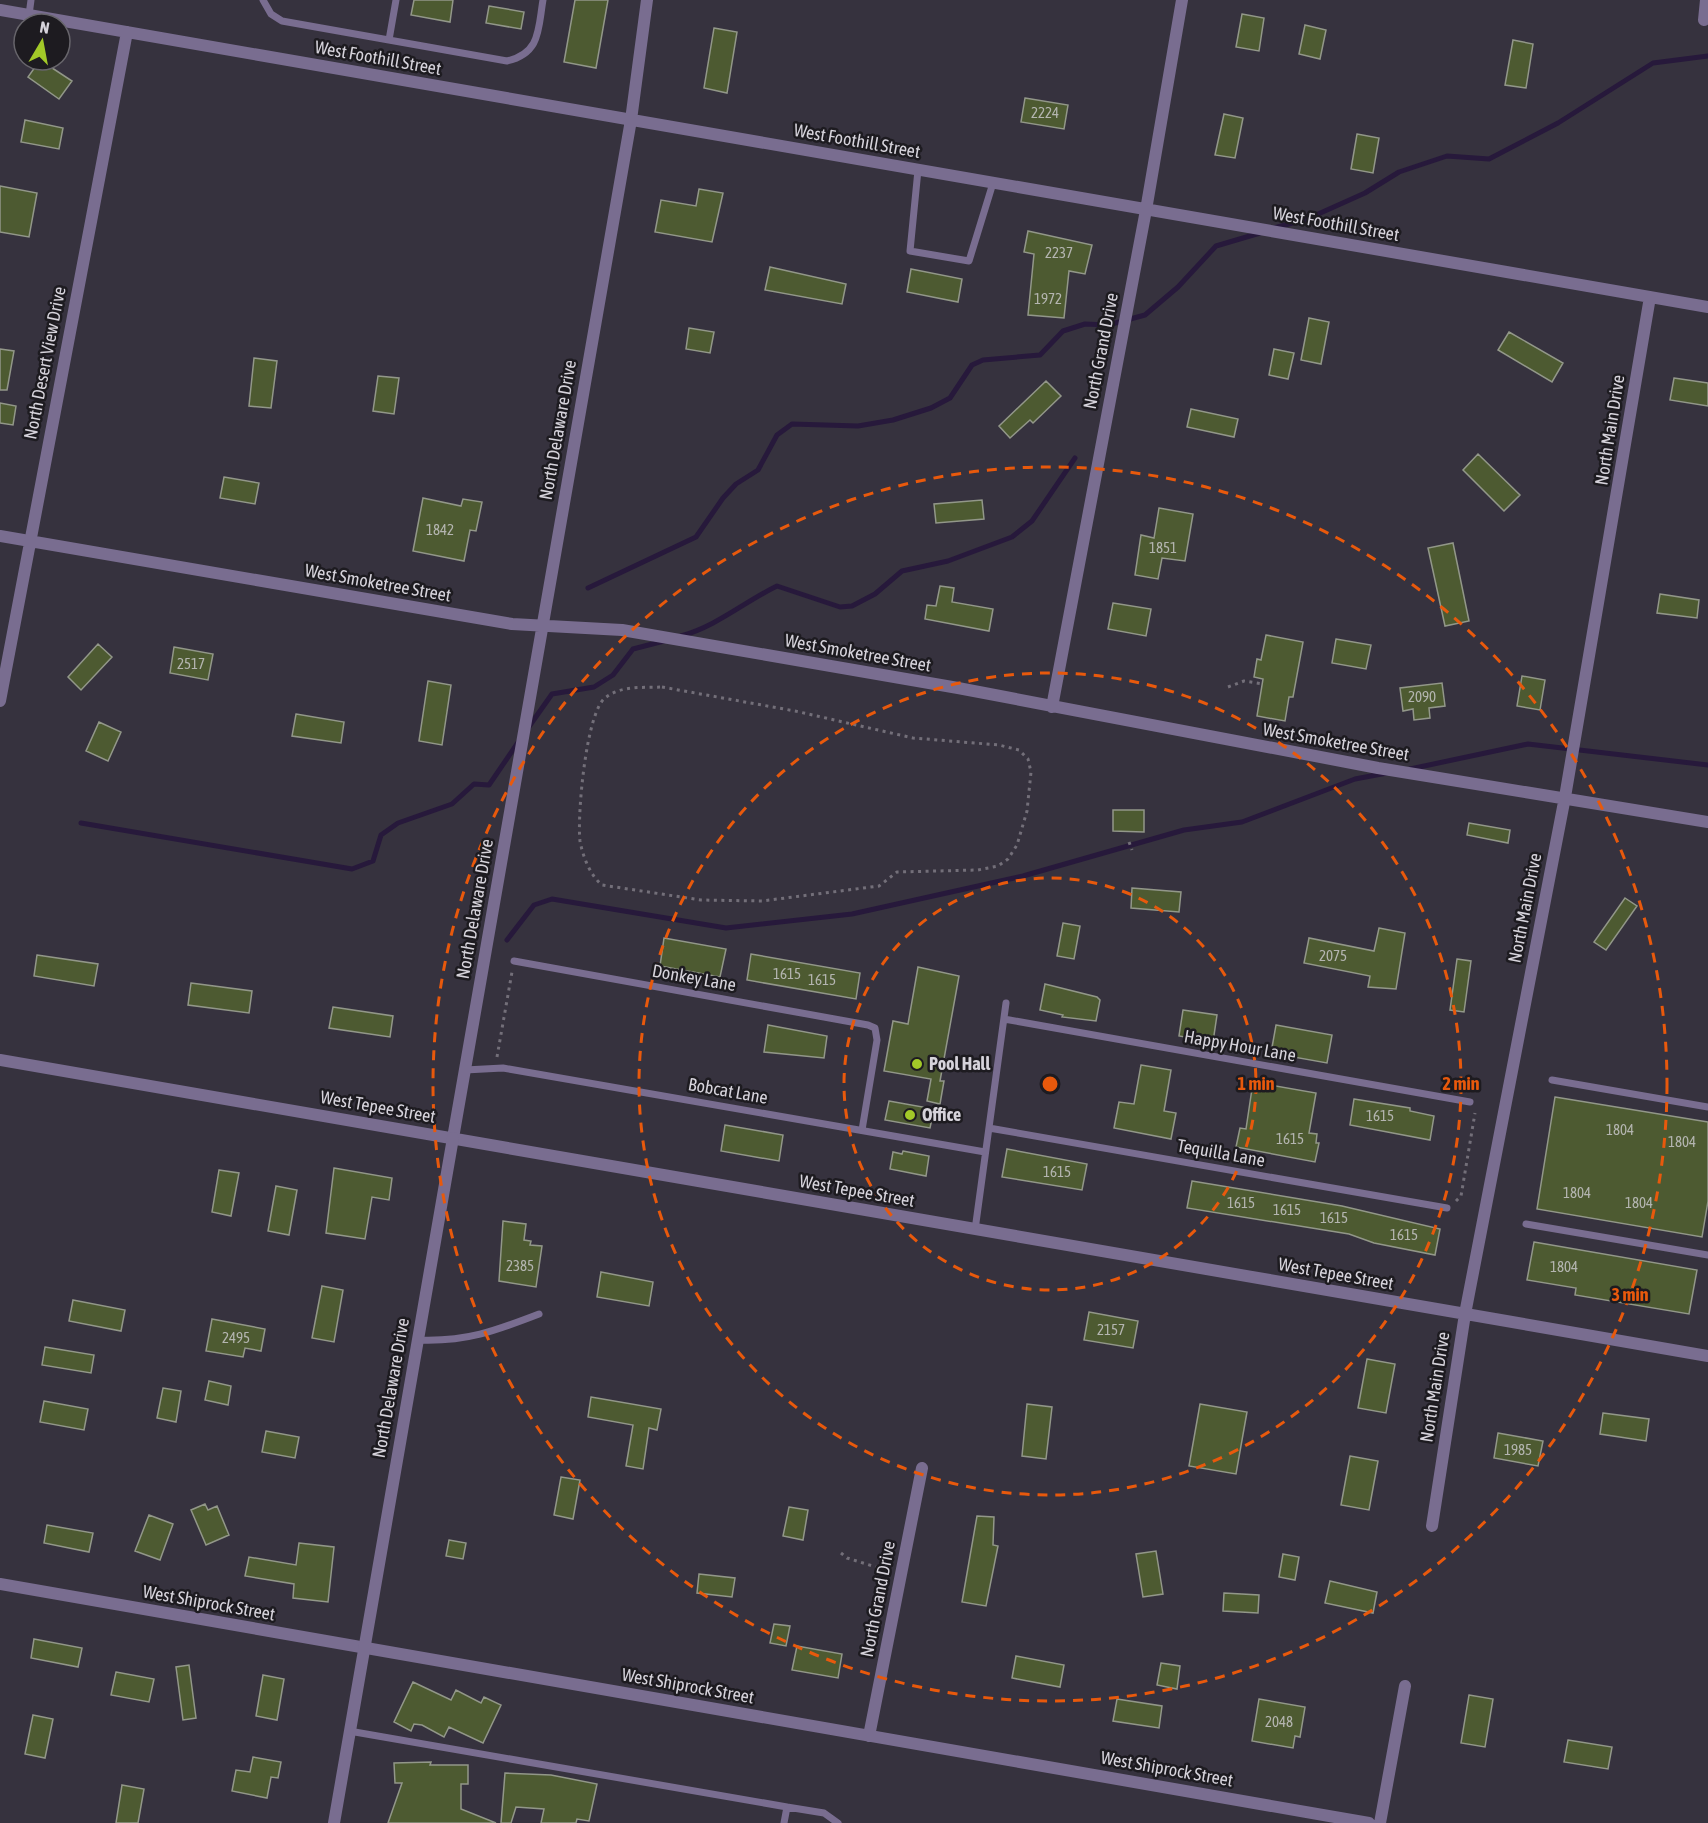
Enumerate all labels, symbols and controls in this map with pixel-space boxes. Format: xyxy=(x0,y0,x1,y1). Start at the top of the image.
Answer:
north arrow xyxy=(12,12,72,72)
text: N xyxy=(38,18,51,37)
street label: West Foothill Street xyxy=(313,36,443,79)
house number: 2224 xyxy=(1031,104,1059,121)
street label: West Foothill Street xyxy=(792,119,922,162)
street label: West Foothill Street xyxy=(1271,202,1401,245)
house number: 2237 xyxy=(1045,244,1073,261)
street label: North Desert View Drive xyxy=(19,285,70,441)
house number: 1972 xyxy=(1034,290,1062,307)
street label: North Grand Drive xyxy=(1079,291,1122,411)
street label: North Delaware Drive xyxy=(535,358,580,502)
street label: North Main Drive xyxy=(1590,373,1629,487)
house number: 1842 xyxy=(426,521,454,538)
house number: 1851 xyxy=(1149,539,1177,556)
street label: West Smoketree Street xyxy=(303,559,453,606)
street label: West Smoketree Street xyxy=(783,629,933,676)
house number: 2517 xyxy=(177,655,205,672)
house number: 2090 xyxy=(1408,688,1436,705)
street label: West Smoketree Street xyxy=(1261,718,1411,765)
street label: North Delaware Drive xyxy=(452,837,497,981)
street label: North Main Drive xyxy=(1504,851,1545,965)
house number: 2075 xyxy=(1319,947,1347,964)
street label: Donkey Lane xyxy=(650,960,738,995)
house number: 1615 xyxy=(773,965,801,982)
house number: 1615 xyxy=(808,971,836,988)
street label: Happy Hour Lane xyxy=(1183,1025,1298,1066)
place label: Pool Hall xyxy=(929,1053,990,1074)
marker: Pool Hall xyxy=(910,1057,924,1071)
street label: Bobcat Lane xyxy=(687,1073,770,1108)
text: 1 min xyxy=(1238,1073,1275,1094)
text: 2 min xyxy=(1443,1073,1480,1094)
centre of rings xyxy=(1040,1074,1060,1094)
street label: West Tepee Street xyxy=(319,1086,437,1127)
place label: Office xyxy=(922,1104,961,1125)
house number: 1615 xyxy=(1366,1107,1394,1124)
marker: Office xyxy=(903,1108,917,1122)
house number: 1804 xyxy=(1606,1121,1634,1138)
house number: 1615 xyxy=(1276,1130,1304,1147)
house number: 1804 xyxy=(1668,1133,1696,1150)
street label: Tequilla Lane xyxy=(1175,1134,1267,1171)
house number: 1615 xyxy=(1043,1163,1071,1180)
street label: West Tepee Street xyxy=(798,1170,916,1211)
house number: 1804 xyxy=(1563,1184,1591,1201)
house number: 1615 xyxy=(1227,1194,1255,1211)
house number: 1804 xyxy=(1625,1194,1653,1211)
house number: 1615 xyxy=(1273,1201,1301,1218)
house number: 1615 xyxy=(1320,1209,1348,1226)
house number: 1615 xyxy=(1390,1226,1418,1243)
street label: West Tepee Street xyxy=(1277,1253,1395,1294)
house number: 2385 xyxy=(506,1257,534,1274)
house number: 1804 xyxy=(1550,1258,1578,1275)
text: 3 min xyxy=(1612,1284,1649,1305)
street label: North Delaware Drive xyxy=(368,1316,413,1460)
house number: 2157 xyxy=(1097,1321,1125,1338)
house number: 2495 xyxy=(222,1329,250,1346)
street label: North Main Drive xyxy=(1415,1330,1454,1444)
house number: 1985 xyxy=(1504,1441,1532,1458)
street label: North Grand Drive xyxy=(856,1539,899,1659)
street label: West Shiprock Street xyxy=(141,1581,277,1624)
street label: West Shiprock Street xyxy=(620,1664,756,1707)
house number: 2048 xyxy=(1265,1713,1293,1730)
street label: West Shiprock Street xyxy=(1099,1747,1235,1790)

